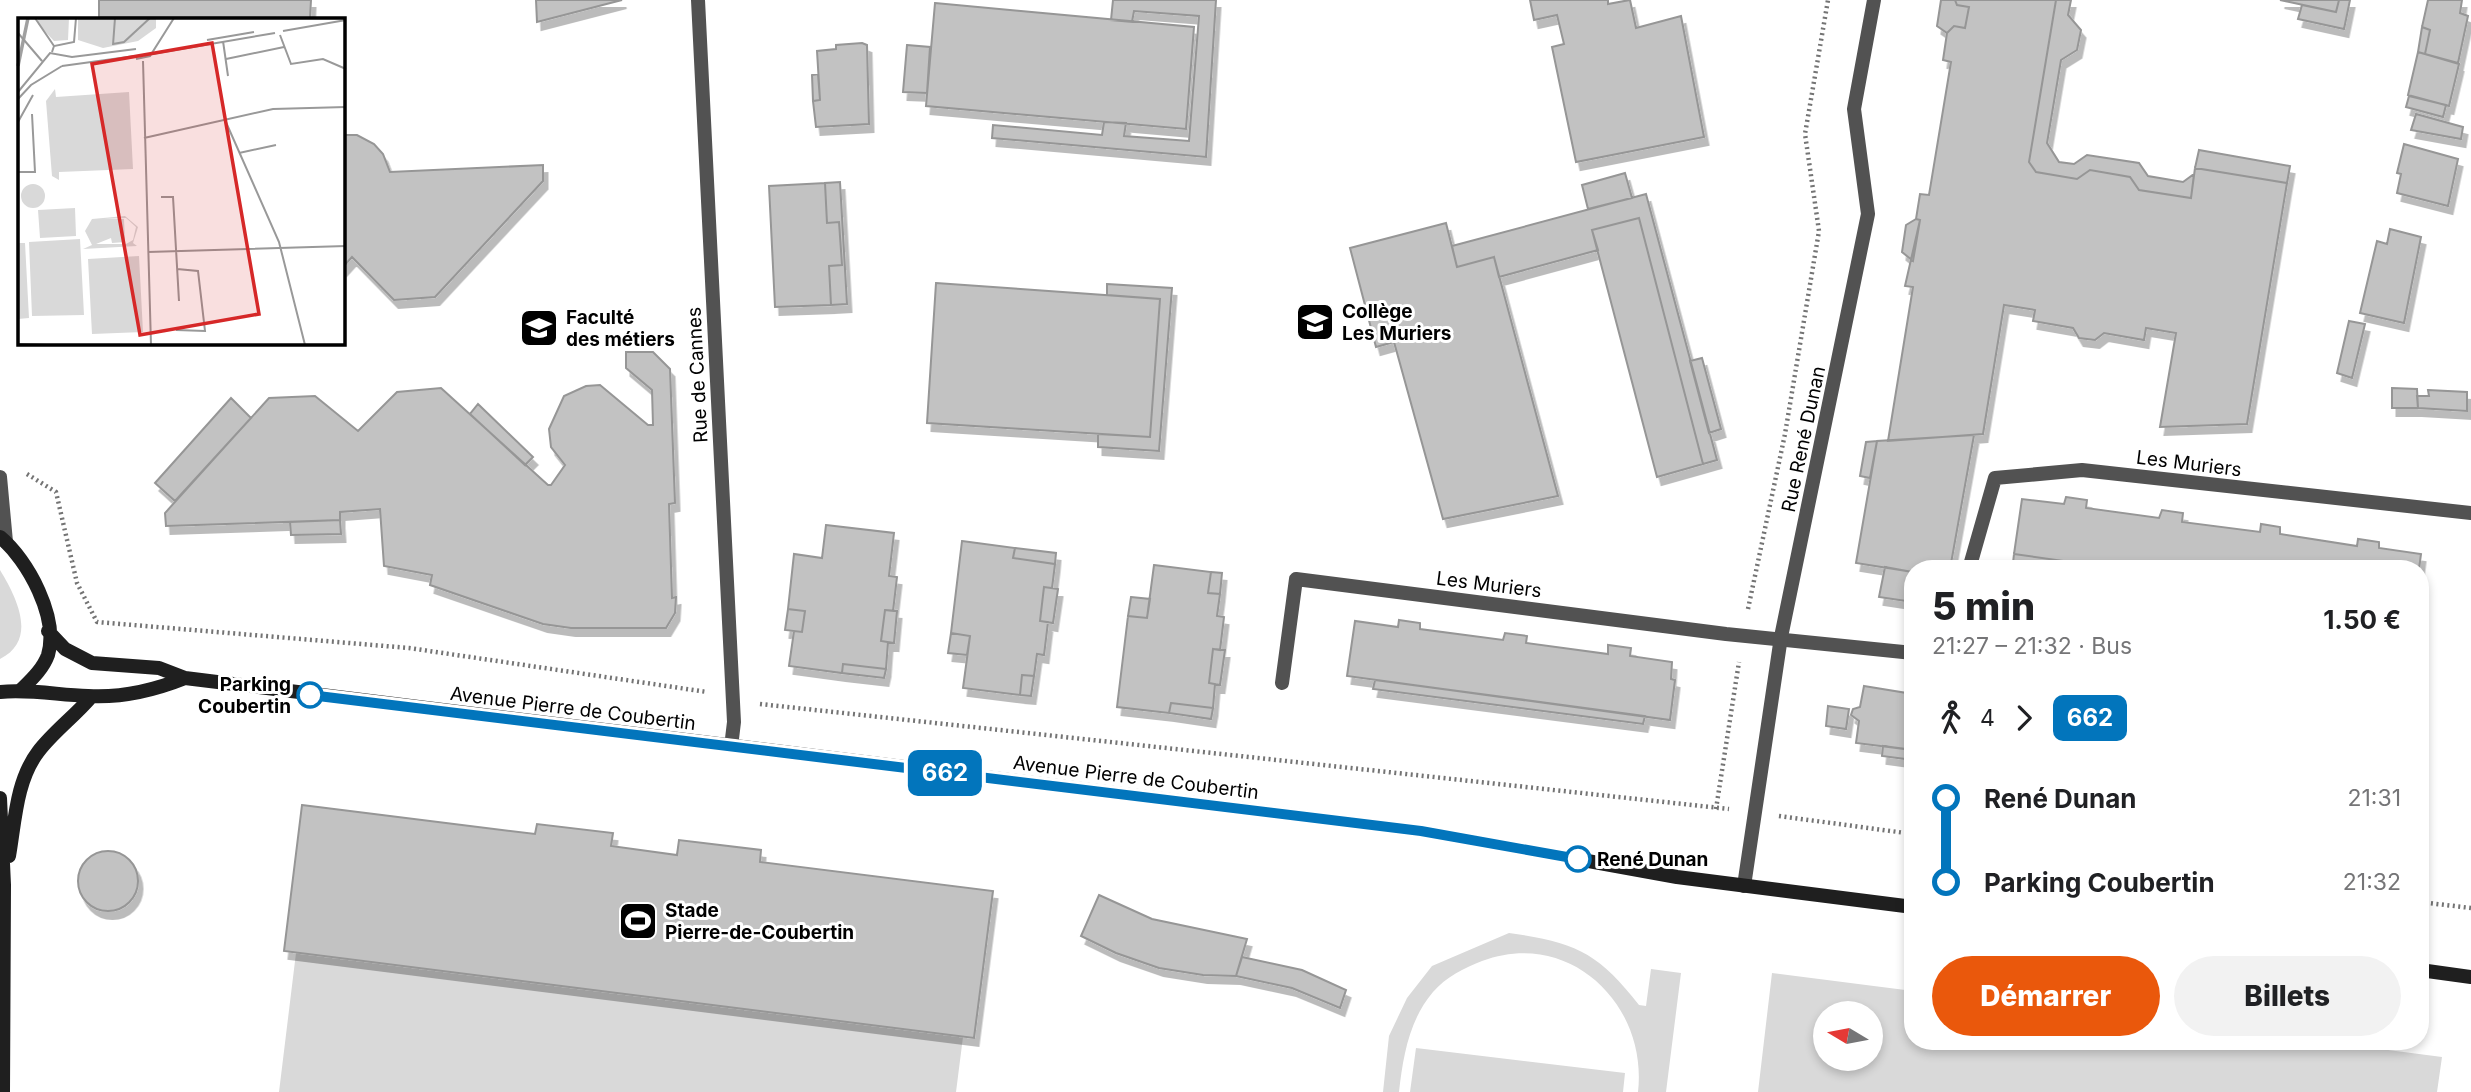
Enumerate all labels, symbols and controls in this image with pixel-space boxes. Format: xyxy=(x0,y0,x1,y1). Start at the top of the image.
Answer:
inset map xyxy=(18,18,345,345)
place label: Collège Les Muriers xyxy=(1342,300,1451,345)
school or university icon: Collège Les Muriers xyxy=(1294,301,1336,343)
place label: Faculté des métiers xyxy=(566,306,675,351)
street label: Rue de Cannes xyxy=(682,306,713,444)
school or university icon: Faculté des métiers xyxy=(518,307,560,349)
street label: Rue René Dunan xyxy=(1777,364,1830,514)
street label: Les Muriers xyxy=(2135,446,2243,481)
street label: Les Muriers xyxy=(1435,567,1543,602)
text: 5 min xyxy=(1932,583,2035,629)
text: 1.50 € xyxy=(2323,604,2401,635)
text: 21:27 – 21:32 · Bus xyxy=(1932,632,2132,660)
place label: Parking Coubertin xyxy=(198,673,291,718)
marker: Parking Coubertin xyxy=(297,682,323,708)
street label: Avenue Pierre de Coubertin xyxy=(449,682,697,735)
icon: walk xyxy=(1932,699,1970,737)
icon: forward xyxy=(2005,699,2043,737)
text: 662 xyxy=(2067,703,2113,732)
text: 4 xyxy=(1980,704,1995,732)
line badge: 662 xyxy=(905,750,985,796)
street label: Avenue Pierre de Coubertin xyxy=(1012,751,1260,804)
text: 662 xyxy=(922,758,968,787)
text: René Dunan xyxy=(1984,783,2137,814)
text: 21:31 xyxy=(2347,784,2401,812)
marker: René Dunan xyxy=(1565,846,1591,872)
place label: René Dunan xyxy=(1597,848,1708,871)
text: Parking Coubertin xyxy=(1984,867,2215,898)
text: 21:32 xyxy=(2343,868,2401,896)
place label: Stade Pierre-de-Coubertin xyxy=(665,899,854,944)
sports icon: Stade Pierre-de-Coubertin xyxy=(617,900,659,942)
button: Démarrer xyxy=(1932,956,2160,1036)
button: Billets xyxy=(2174,956,2401,1036)
north arrow xyxy=(1813,1001,1883,1071)
map controls xyxy=(1813,1001,1883,1071)

